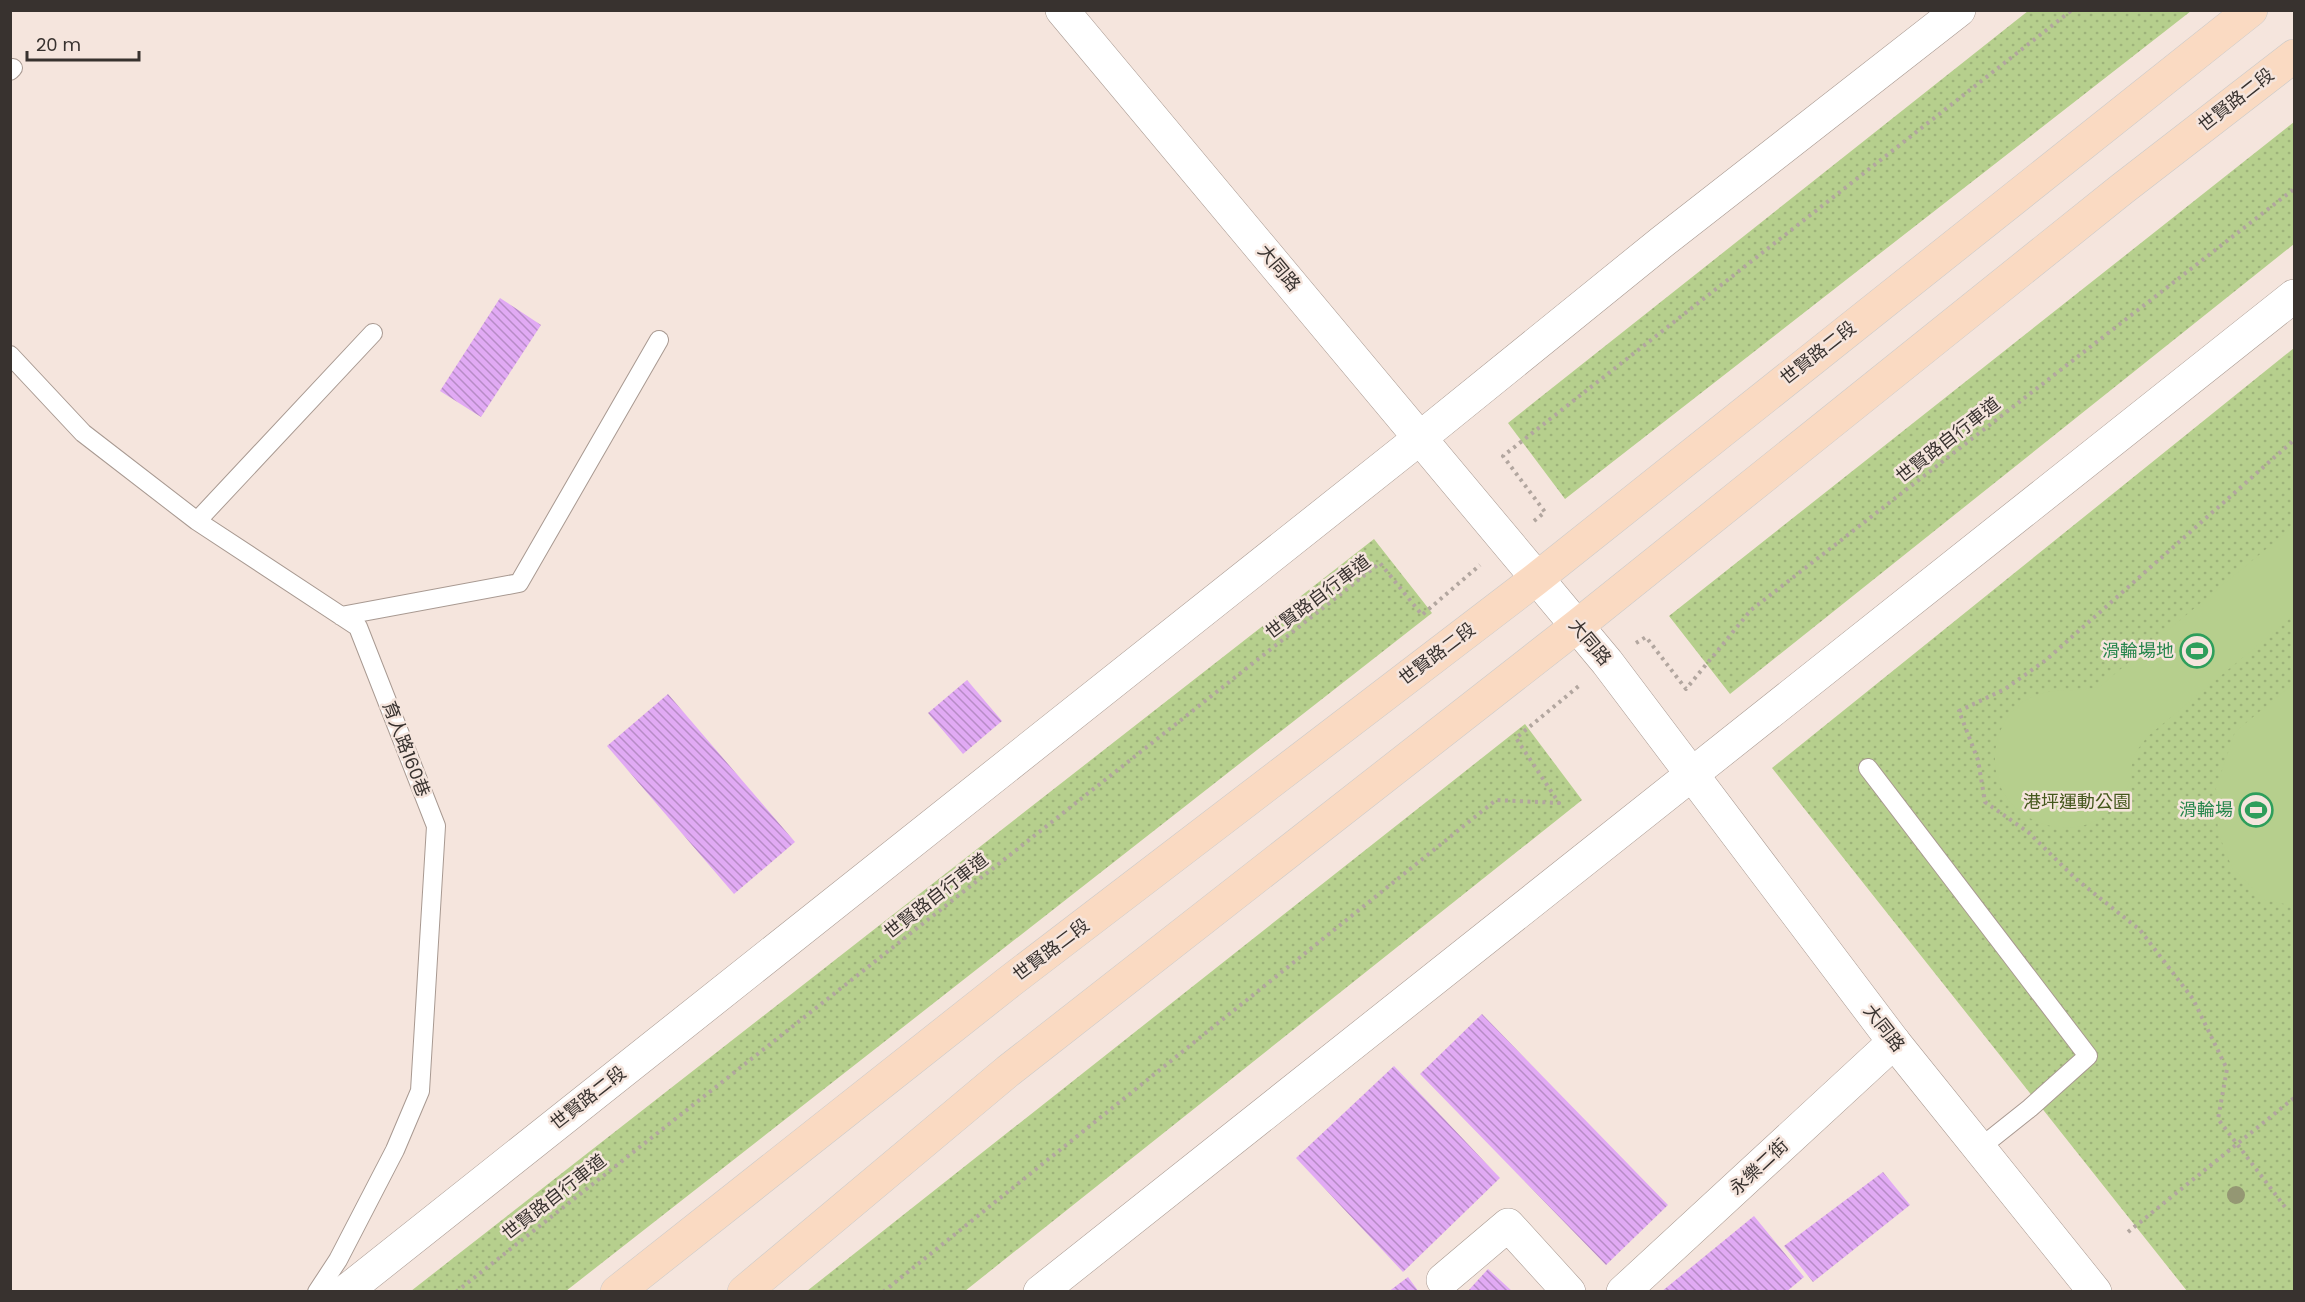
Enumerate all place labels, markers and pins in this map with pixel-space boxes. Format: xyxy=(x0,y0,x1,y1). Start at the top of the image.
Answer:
sports icon: 滑輪場地 xyxy=(2179,633,2215,669)
place label: 滑輪場地 xyxy=(2102,638,2174,663)
sports icon: 滑輪場 xyxy=(2238,792,2274,828)
place label: 滑輪場 xyxy=(2179,797,2233,822)

